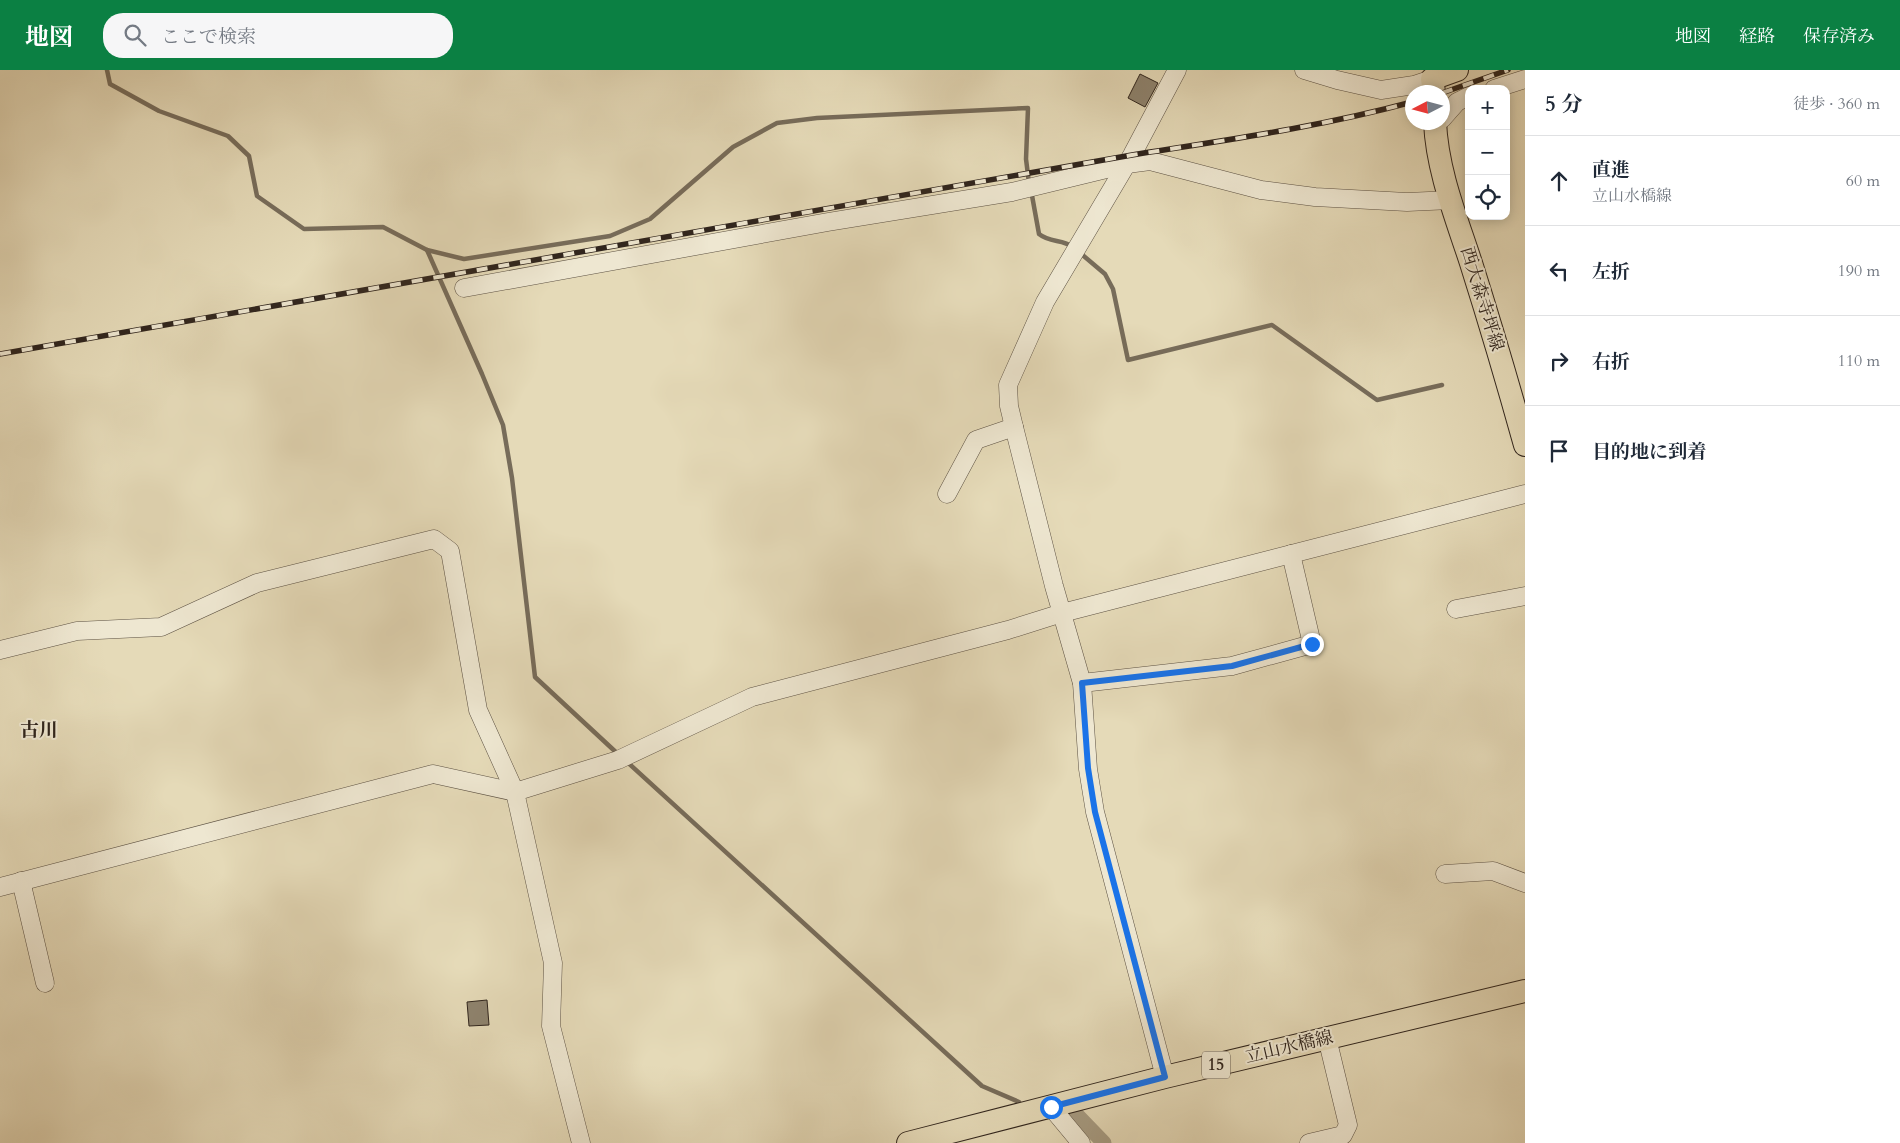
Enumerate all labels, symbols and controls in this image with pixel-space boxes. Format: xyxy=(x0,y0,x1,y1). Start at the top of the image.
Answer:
search box xyxy=(103,13,453,58)
text: 地図 xyxy=(25,21,73,54)
icon: search xyxy=(121,21,149,49)
text: ここで検索 xyxy=(161,24,256,50)
text: 地図 xyxy=(1675,24,1711,49)
text: 経路 xyxy=(1739,24,1775,49)
text: 保存済み xyxy=(1803,24,1875,49)
north arrow xyxy=(1405,85,1450,130)
map controls xyxy=(1465,85,1510,220)
button: + xyxy=(1465,85,1510,130)
text: 5 分 xyxy=(1545,90,1582,119)
text: 徒歩 · 360 m xyxy=(1793,93,1880,115)
button: − xyxy=(1465,130,1510,175)
text: 直進 xyxy=(1592,157,1630,183)
icon: ahead xyxy=(1545,167,1573,195)
text: 60 m xyxy=(1846,170,1880,192)
button: locate xyxy=(1465,175,1510,220)
text: 立山水橋線 xyxy=(1592,185,1672,207)
street label: 西大森寺坪線 xyxy=(1454,244,1510,354)
icon: left xyxy=(1545,257,1573,285)
text: 左折 xyxy=(1592,259,1630,285)
text: 190 m xyxy=(1838,260,1880,282)
icon: right xyxy=(1545,347,1573,375)
text: 右折 xyxy=(1592,349,1630,375)
text: 110 m xyxy=(1838,350,1880,372)
icon: arrive xyxy=(1545,437,1573,465)
text: 目的地に到着 xyxy=(1592,439,1706,465)
route end xyxy=(1301,633,1324,656)
district label: 古川 xyxy=(20,717,58,743)
street label: 立山水橋線 xyxy=(1242,1025,1336,1069)
road number: 15 xyxy=(1202,1052,1230,1078)
route start xyxy=(1040,1096,1063,1119)

